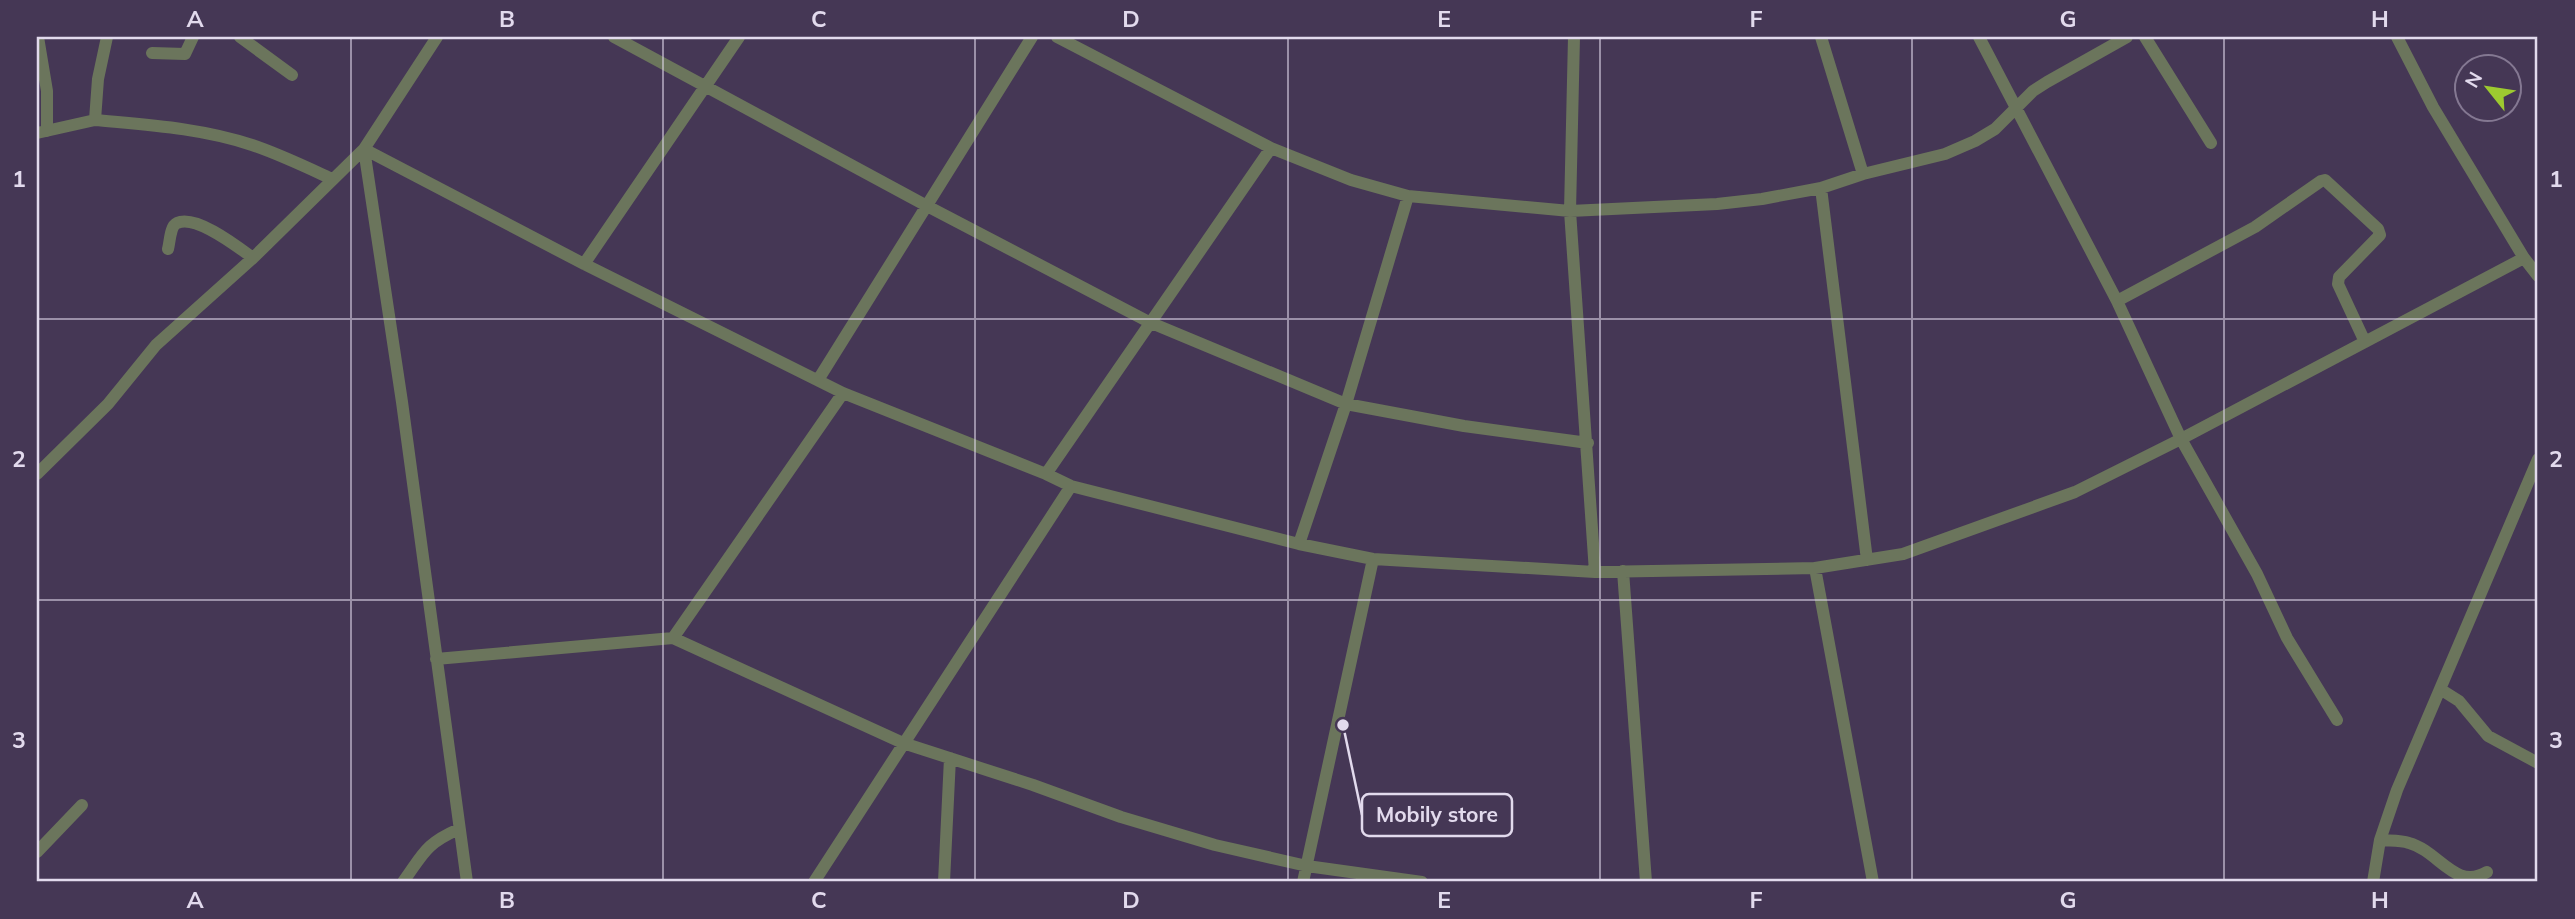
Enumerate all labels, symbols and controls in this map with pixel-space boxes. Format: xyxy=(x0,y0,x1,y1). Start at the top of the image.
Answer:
text: A xyxy=(186,4,204,33)
text: B xyxy=(499,4,515,33)
text: C xyxy=(811,4,827,33)
text: D xyxy=(1122,4,1140,33)
text: E xyxy=(1437,4,1451,33)
text: F xyxy=(1749,4,1763,33)
text: G xyxy=(2059,4,2077,33)
text: H xyxy=(2371,4,2389,33)
north arrow xyxy=(2452,52,2522,122)
text: N xyxy=(2459,67,2487,92)
text: 1 xyxy=(12,164,26,193)
text: 1 xyxy=(2549,164,2563,193)
text: 2 xyxy=(12,444,26,473)
text: 2 xyxy=(2549,444,2563,473)
text: 3 xyxy=(12,725,26,754)
text: 3 xyxy=(2549,725,2563,754)
callout: Mobily store xyxy=(1362,794,1512,836)
text: Mobily store xyxy=(1376,801,1498,827)
text: A xyxy=(186,885,204,914)
text: B xyxy=(499,885,515,914)
text: C xyxy=(811,885,827,914)
text: D xyxy=(1122,885,1140,914)
text: E xyxy=(1437,885,1451,914)
text: F xyxy=(1749,885,1763,914)
text: G xyxy=(2059,885,2077,914)
text: H xyxy=(2371,885,2389,914)

